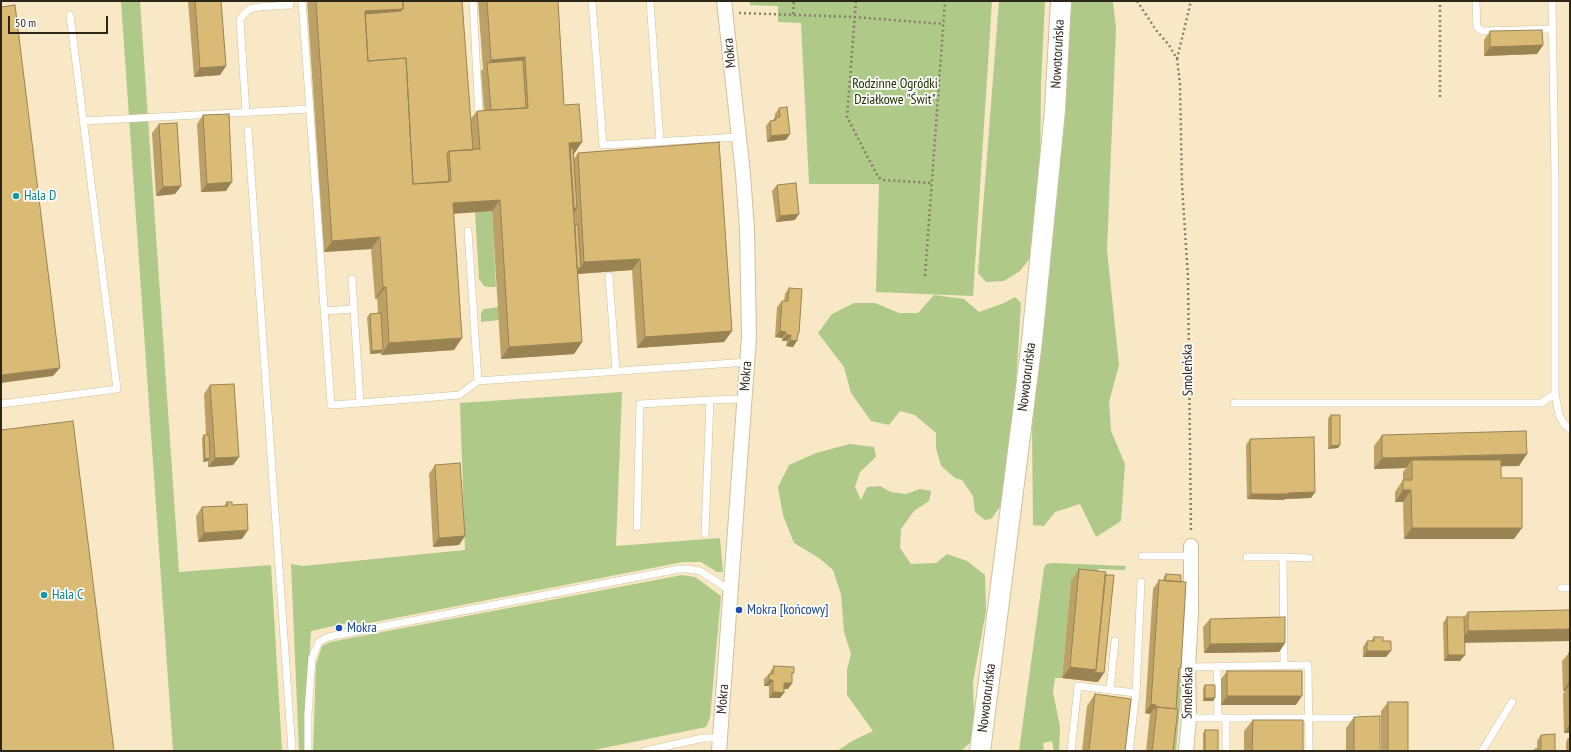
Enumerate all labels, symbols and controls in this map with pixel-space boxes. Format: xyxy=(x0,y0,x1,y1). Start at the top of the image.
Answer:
scale bar xyxy=(10,8,110,34)
text: 50 m xyxy=(15,15,36,30)
street label: Nowotoruńska xyxy=(1048,19,1068,89)
street label: Mokra xyxy=(720,37,740,69)
park label: Rodzinne Ogródki Działkowe "Świt" xyxy=(852,76,938,108)
place label: Hala D xyxy=(24,188,56,204)
marker: Hala D xyxy=(11,191,21,201)
street label: Nowotoruńska xyxy=(1014,342,1040,412)
street label: Smoleńska xyxy=(1179,344,1197,396)
street label: Mokra xyxy=(737,361,755,391)
place label: Hala C xyxy=(52,587,83,603)
marker: Hala C xyxy=(39,590,49,600)
place label: Mokra [końcowy] xyxy=(747,602,829,618)
marker: Mokra [końcowy] xyxy=(734,605,744,615)
place label: Mokra xyxy=(347,620,377,636)
marker: Mokra xyxy=(334,623,344,633)
street label: Nowotoruńska xyxy=(974,663,1000,733)
street label: Smoleńska xyxy=(1179,667,1197,719)
street label: Mokra xyxy=(714,684,732,714)

